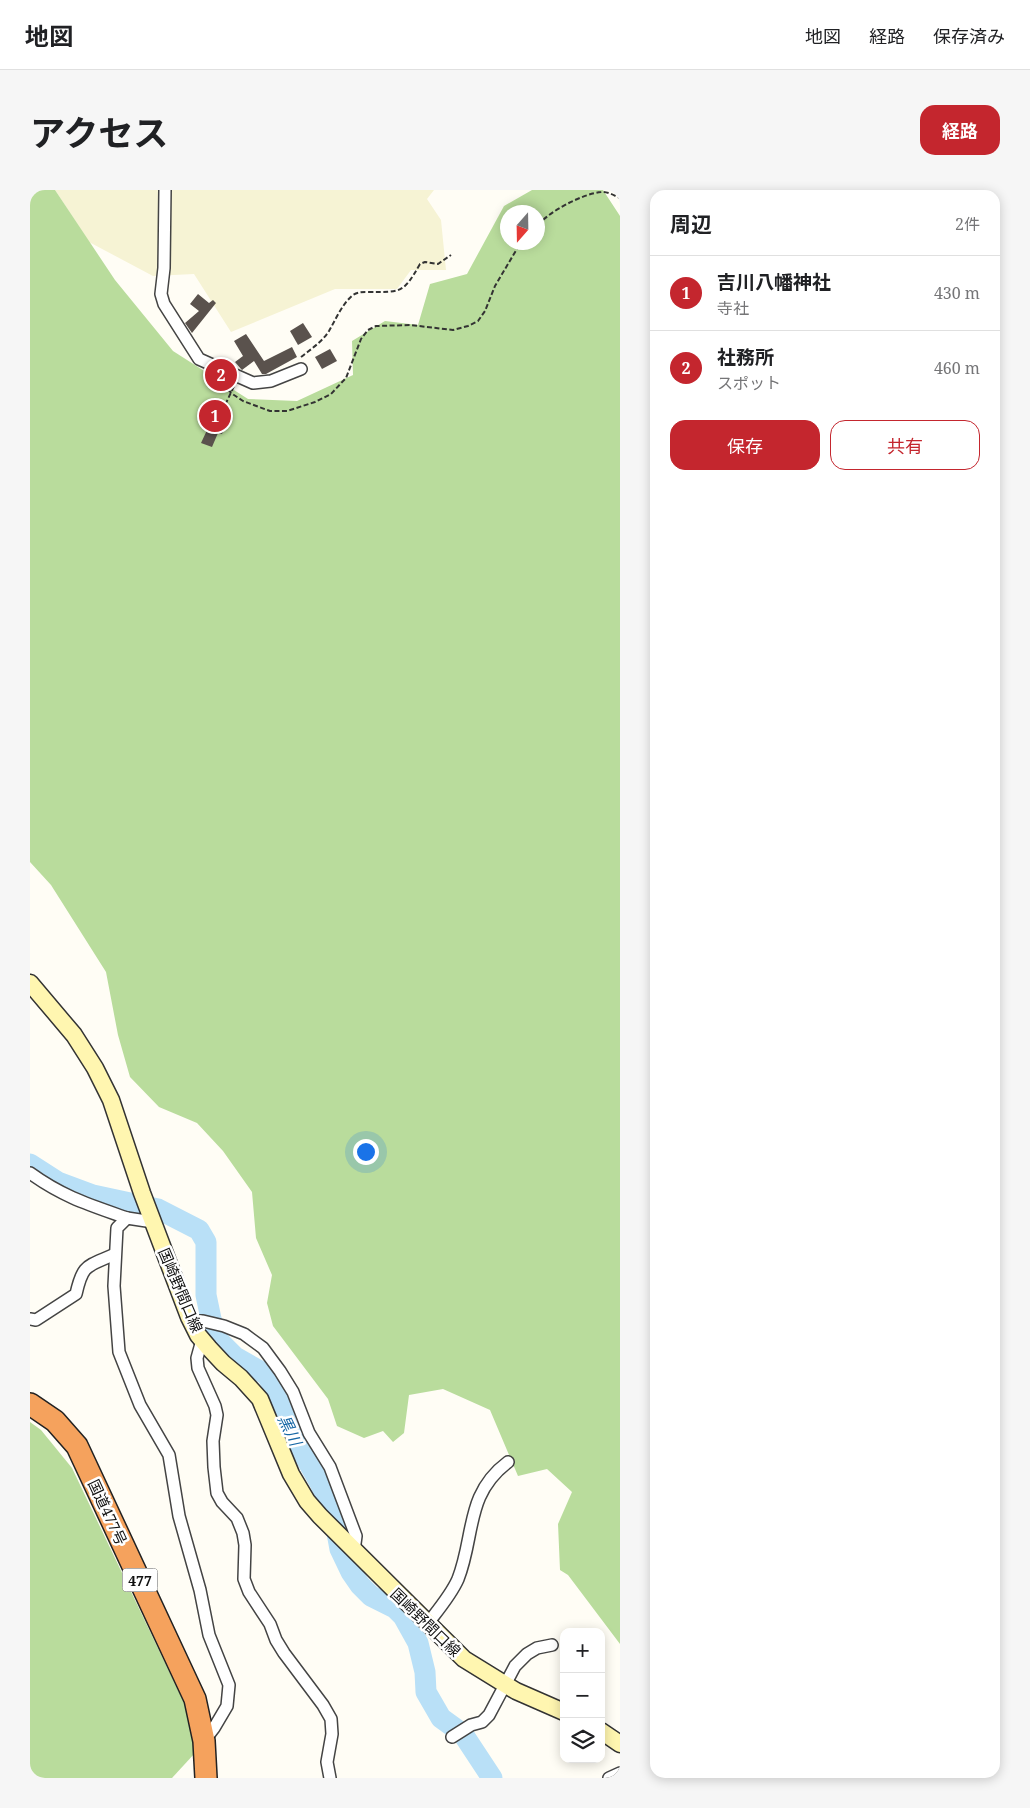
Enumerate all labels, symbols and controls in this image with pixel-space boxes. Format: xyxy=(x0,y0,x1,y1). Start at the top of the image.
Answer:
text: 地図 xyxy=(25,19,73,52)
text: 地図 xyxy=(805,24,841,48)
text: 経路 xyxy=(869,24,905,48)
text: 保存済み xyxy=(933,24,1005,48)
button: 経路 xyxy=(920,105,1000,155)
text: アクセス xyxy=(30,109,168,156)
north arrow xyxy=(500,205,545,250)
text: 周辺 xyxy=(670,210,712,238)
text: 2件 xyxy=(955,213,980,235)
text: 吉川八幡神社 xyxy=(717,269,831,295)
text: 1 xyxy=(681,282,691,304)
text: 430 m xyxy=(934,282,980,304)
text: 寺社 xyxy=(717,297,749,319)
text: 社務所 xyxy=(717,344,774,370)
pin: 2 xyxy=(205,356,237,394)
text: 2 xyxy=(681,357,691,379)
text: 460 m xyxy=(934,357,980,379)
text: スポット xyxy=(717,372,781,394)
pin: 1 xyxy=(199,397,231,435)
button: 保存 xyxy=(670,420,820,470)
button: 共有 xyxy=(830,420,980,470)
your location xyxy=(353,1139,379,1165)
street label: 国崎野間口線 xyxy=(154,1245,208,1335)
water label: 黒川 xyxy=(273,1411,308,1451)
street label: 国道477号 xyxy=(84,1476,132,1548)
road number: 477 xyxy=(122,1568,158,1592)
street label: 国崎野間口線 xyxy=(387,1584,465,1660)
map controls xyxy=(560,1628,605,1763)
button: + xyxy=(560,1628,605,1673)
button: − xyxy=(560,1673,605,1718)
button: layers xyxy=(560,1718,605,1763)

